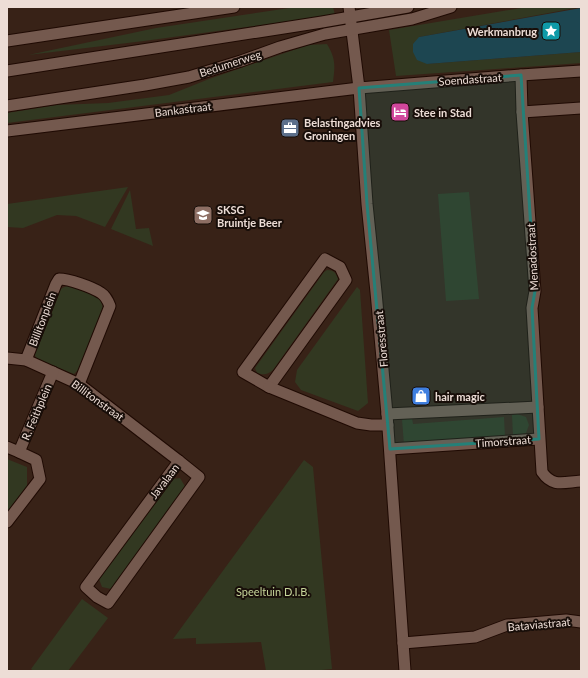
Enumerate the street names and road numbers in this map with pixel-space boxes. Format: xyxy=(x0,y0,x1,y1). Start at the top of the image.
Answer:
street label: Bedumerweg xyxy=(198,47,263,79)
street label: Soendastraat xyxy=(438,70,502,88)
street label: Bankastraat xyxy=(154,99,212,119)
street label: Menadostraat xyxy=(524,223,540,291)
street label: Billitonplein xyxy=(26,290,58,348)
street label: Floresstraat xyxy=(372,310,390,368)
street label: Billitonstraat xyxy=(69,377,127,423)
street label: R. Feithplein xyxy=(18,382,54,442)
street label: Timorstraat xyxy=(475,433,531,449)
street label: Javalaan xyxy=(147,461,181,501)
street label: Bataviastraat xyxy=(507,615,571,633)

